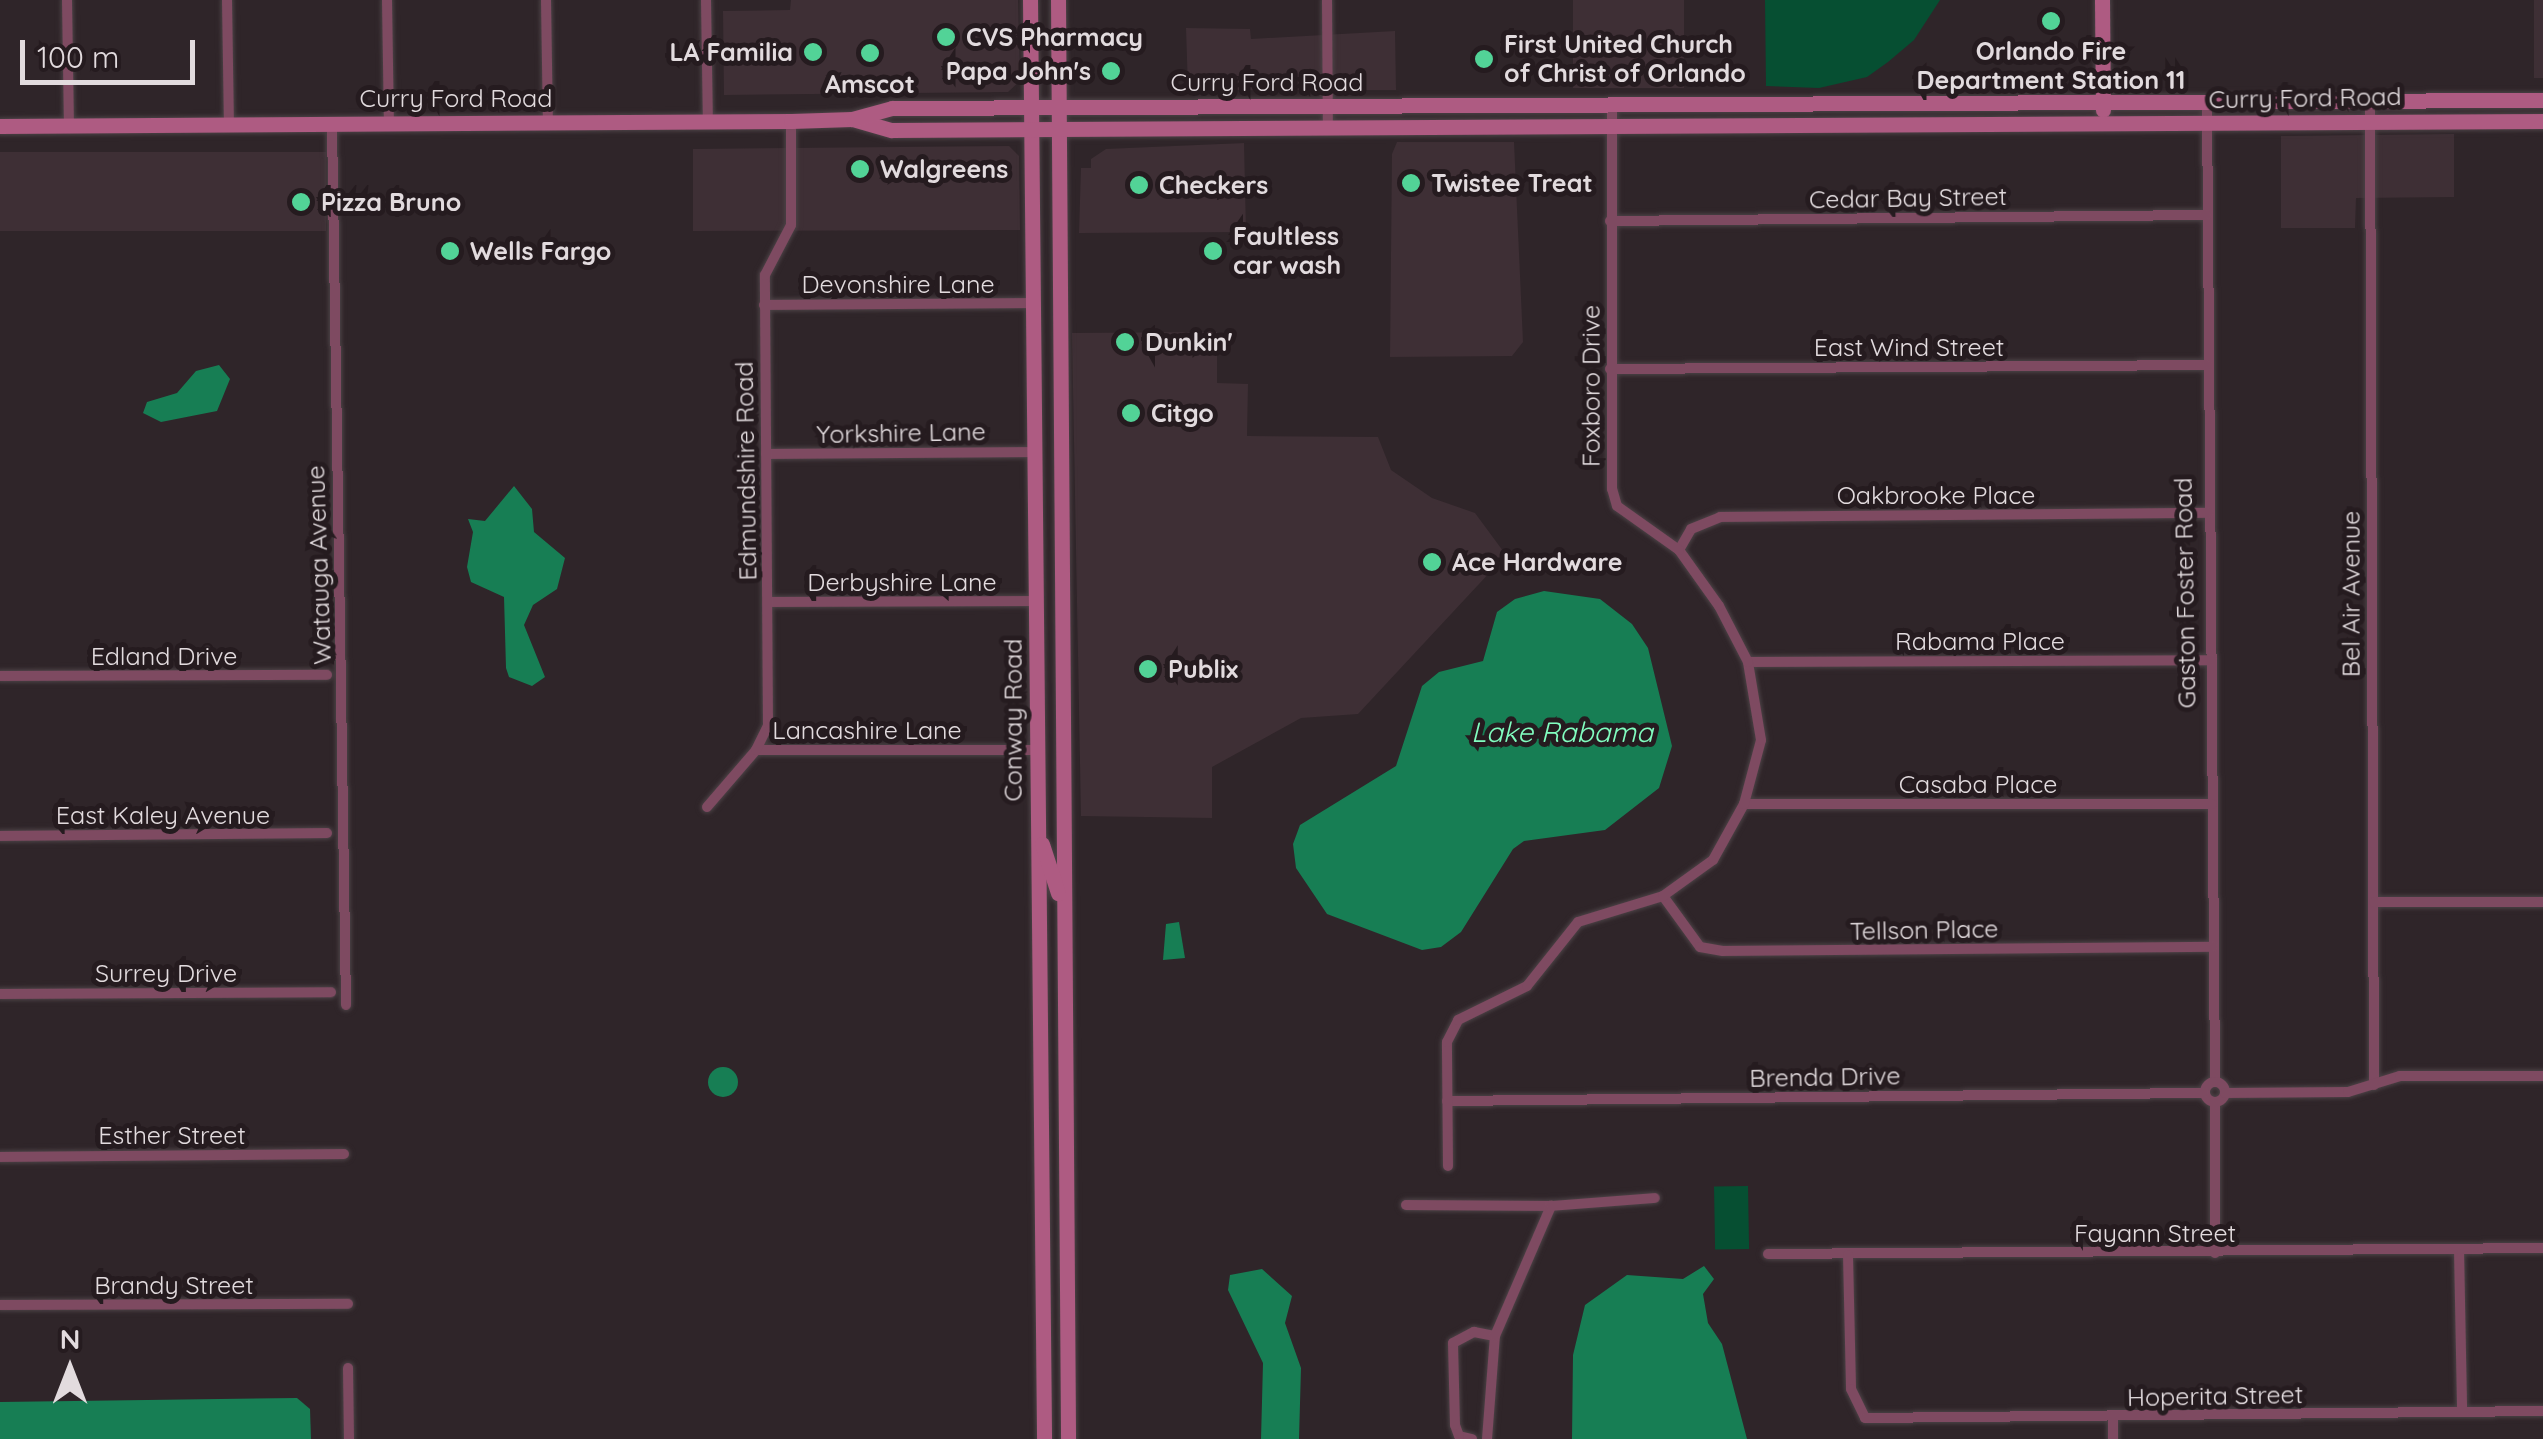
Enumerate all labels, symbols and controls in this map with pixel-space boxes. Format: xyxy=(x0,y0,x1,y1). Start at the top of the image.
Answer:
marker: Orlando Fire Department Station 11 xyxy=(2040,10,2062,32)
scale bar xyxy=(25,20,200,82)
place label: CVS Pharmacy xyxy=(966,22,1143,52)
marker: CVS Pharmacy xyxy=(935,26,957,48)
place label: First United Church of Christ of Orlando xyxy=(1504,30,1746,89)
place label: LA Familia xyxy=(669,37,793,67)
place label: Orlando Fire Department Station 11 xyxy=(1916,37,2186,96)
text: 100 m xyxy=(37,38,119,76)
marker: LA Familia xyxy=(802,41,824,63)
marker: Amscot xyxy=(859,42,881,64)
marker: First United Church of Christ of Orlando xyxy=(1473,48,1495,70)
place label: Papa John's xyxy=(946,56,1091,86)
marker: Papa John's xyxy=(1100,60,1122,82)
street label: Curry Ford Road xyxy=(1171,67,1363,97)
place label: Amscot xyxy=(825,69,915,99)
street label: Curry Ford Road xyxy=(2208,81,2402,115)
street label: Curry Ford Road xyxy=(360,83,552,113)
place label: Walgreens xyxy=(880,154,1008,184)
marker: Walgreens xyxy=(849,158,871,180)
place label: Twistee Treat xyxy=(1431,168,1593,198)
place label: Checkers xyxy=(1159,170,1268,200)
marker: Twistee Treat xyxy=(1400,172,1422,194)
marker: Checkers xyxy=(1128,174,1150,196)
street label: Cedar Bay Street xyxy=(1809,181,2007,215)
place label: Pizza Bruno xyxy=(321,187,461,217)
marker: Pizza Bruno xyxy=(290,191,312,213)
place label: Faultless car wash xyxy=(1233,222,1341,281)
place label: Wells Fargo xyxy=(470,236,611,266)
marker: Wells Fargo xyxy=(439,240,461,262)
marker: Faultless car wash xyxy=(1202,240,1224,262)
street label: Devonshire Lane xyxy=(801,269,995,299)
street label: Foxboro Drive xyxy=(1576,305,1606,467)
place label: Dunkin' xyxy=(1145,327,1233,357)
marker: Dunkin' xyxy=(1114,331,1136,353)
street label: East Wind Street xyxy=(1814,332,2004,362)
street label: Edmundshire Road xyxy=(729,361,763,581)
place label: Citgo xyxy=(1151,398,1214,428)
marker: Citgo xyxy=(1120,402,1142,424)
street label: Yorkshire Lane xyxy=(816,417,986,449)
street label: Watauga Avenue xyxy=(301,465,337,665)
street label: Gaston Foster Road xyxy=(2168,477,2202,709)
street label: Oakbrooke Place xyxy=(1837,480,2035,510)
street label: Bel Air Avenue xyxy=(2336,511,2366,677)
place label: Ace Hardware xyxy=(1452,547,1622,577)
marker: Ace Hardware xyxy=(1421,551,1443,573)
street label: Derbyshire Lane xyxy=(807,567,997,597)
street label: Rabama Place xyxy=(1895,626,2065,656)
street label: Conway Road xyxy=(998,639,1028,801)
street label: Edland Drive xyxy=(91,641,237,671)
place label: Publix xyxy=(1168,654,1238,684)
marker: Publix xyxy=(1137,658,1159,680)
street label: Lancashire Lane xyxy=(772,715,962,745)
water label: Lake Rabama xyxy=(1471,715,1653,749)
street label: Casaba Place xyxy=(1899,769,2057,799)
street label: East Kaley Avenue xyxy=(56,800,270,830)
street label: Tellson Place xyxy=(1849,914,1999,946)
street label: Surrey Drive xyxy=(95,958,237,988)
street label: Brenda Drive xyxy=(1749,1061,1901,1093)
street label: Esther Street xyxy=(98,1120,246,1150)
street label: Fayann Street xyxy=(2074,1218,2236,1248)
street label: Brandy Street xyxy=(94,1270,254,1300)
north arrow xyxy=(20,1319,120,1419)
text: N xyxy=(60,1321,80,1356)
street label: Hoperita Street xyxy=(2127,1379,2303,1413)

